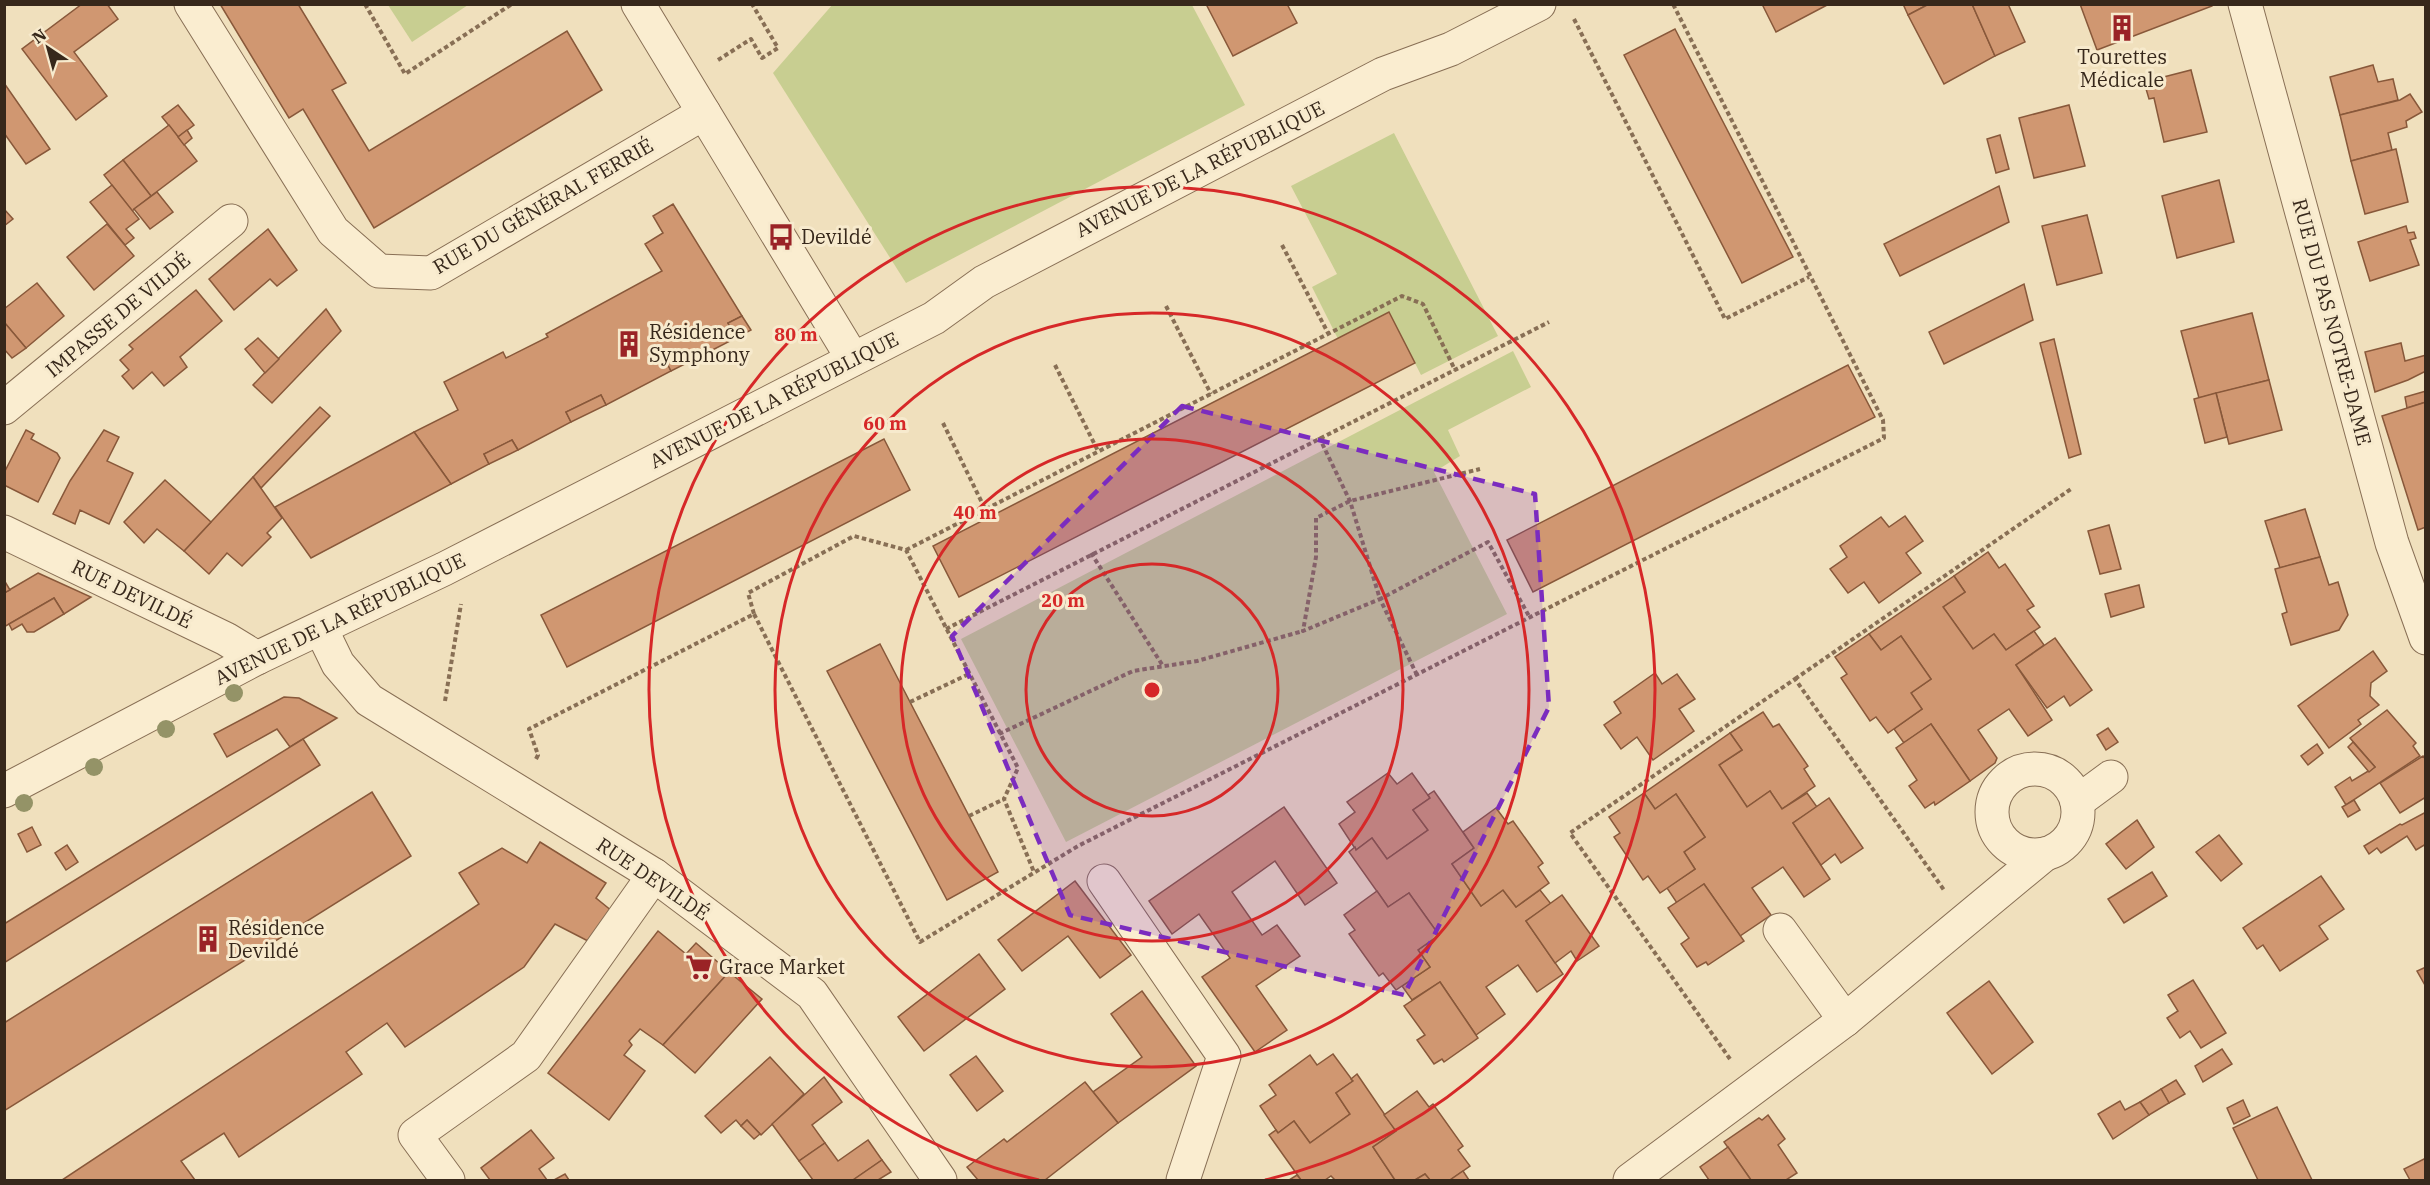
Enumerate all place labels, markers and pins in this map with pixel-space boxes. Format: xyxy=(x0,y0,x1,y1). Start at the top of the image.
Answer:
building icon: Tourettes Médicale xyxy=(2107,13,2137,43)
place label: Tourettes Médicale xyxy=(2077,43,2167,93)
bus stop icon: Devildé xyxy=(766,222,796,252)
place label: Devildé xyxy=(801,223,872,250)
place label: Résidence Symphony xyxy=(649,318,750,368)
building icon: Résidence Symphony xyxy=(614,329,644,359)
centre of rings xyxy=(1142,680,1162,700)
place label: Résidence Devildé xyxy=(228,914,324,964)
building icon: Résidence Devildé xyxy=(193,924,223,954)
supermarket icon: Grace Market xyxy=(684,952,714,982)
place label: Grace Market xyxy=(719,953,845,980)

